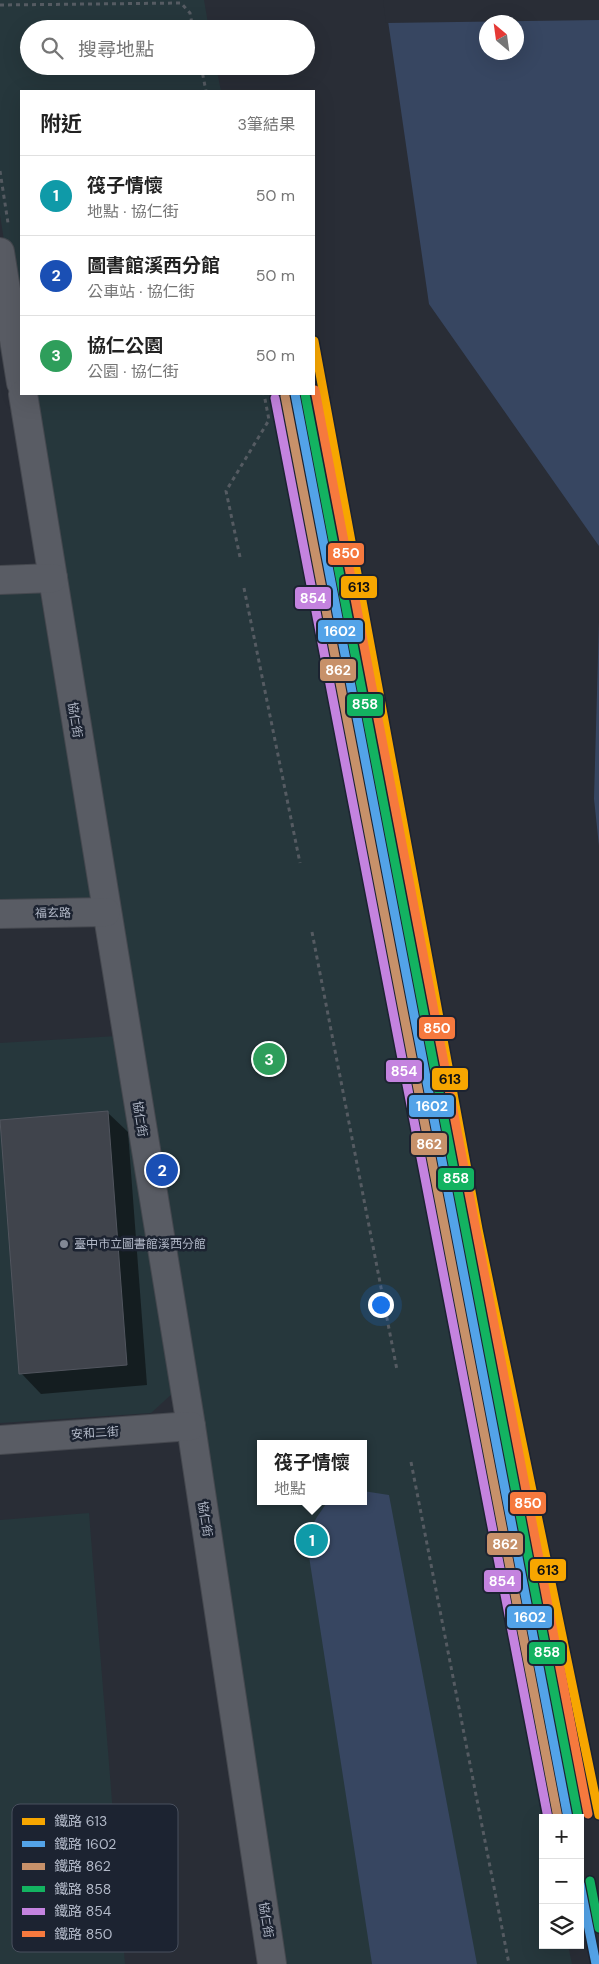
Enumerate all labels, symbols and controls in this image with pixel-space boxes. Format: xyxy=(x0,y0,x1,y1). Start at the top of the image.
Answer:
north arrow xyxy=(479,15,524,60)
search box xyxy=(20,20,315,75)
icon: search xyxy=(38,34,66,62)
text: 搜尋地點 xyxy=(78,37,154,62)
text: 附近 xyxy=(40,110,82,138)
text: 3筆結果 xyxy=(238,114,295,135)
text: 筏子情懷 xyxy=(87,173,163,198)
text: 1 xyxy=(53,185,59,206)
text: 50 m xyxy=(256,185,295,206)
text: 地點 · 協仁街 xyxy=(87,201,179,222)
text: 圖書館溪西分館 xyxy=(87,253,220,278)
text: 2 xyxy=(51,265,61,286)
text: 50 m xyxy=(256,265,295,286)
text: 公車站 · 協仁街 xyxy=(87,281,195,302)
text: 協仁公園 xyxy=(87,333,163,358)
text: 3 xyxy=(51,345,61,366)
text: 50 m xyxy=(256,345,295,366)
text: 公園 · 協仁街 xyxy=(87,361,179,382)
line badge: 850 xyxy=(327,542,365,566)
text: 850 xyxy=(332,544,360,562)
line badge: 613 xyxy=(340,575,378,599)
text: 613 xyxy=(348,578,370,596)
line badge: 854 xyxy=(294,586,332,610)
text: 854 xyxy=(300,589,326,607)
line badge: 1602 xyxy=(317,619,364,643)
text: 1602 xyxy=(324,622,356,640)
line badge: 862 xyxy=(319,658,357,682)
text: 862 xyxy=(325,661,351,679)
line badge: 858 xyxy=(346,693,384,717)
text: 858 xyxy=(352,695,378,713)
street label: 協仁街 xyxy=(64,701,86,739)
street label: 福玄路 xyxy=(35,905,71,921)
line badge: 850 xyxy=(418,1016,456,1040)
text: 850 xyxy=(423,1019,451,1037)
pin: 3 xyxy=(253,1040,285,1078)
line badge: 854 xyxy=(385,1059,423,1083)
text: 854 xyxy=(391,1062,417,1080)
line badge: 613 xyxy=(431,1067,469,1091)
text: 613 xyxy=(439,1070,461,1088)
line badge: 1602 xyxy=(408,1094,455,1118)
text: 1602 xyxy=(416,1097,448,1115)
street label: 協仁街 xyxy=(129,1100,151,1138)
line badge: 862 xyxy=(410,1132,448,1156)
text: 862 xyxy=(416,1135,442,1153)
pin: 2 xyxy=(146,1151,178,1189)
line badge: 858 xyxy=(437,1167,475,1191)
text: 858 xyxy=(443,1169,469,1187)
place label: 臺中市立圖書館溪西分館 xyxy=(74,1236,206,1252)
marker: 臺中市立圖書館溪西分館 xyxy=(58,1238,70,1250)
your location xyxy=(368,1292,394,1318)
street label: 安和二街 xyxy=(70,1423,120,1443)
popup xyxy=(257,1440,367,1505)
text: 筏子情懷 xyxy=(274,1450,350,1475)
text: 地點 xyxy=(274,1478,306,1499)
line badge: 850 xyxy=(509,1491,547,1515)
text: 850 xyxy=(514,1494,542,1512)
street label: 協仁街 xyxy=(194,1500,216,1538)
pin: 1 xyxy=(296,1521,328,1559)
line badge: 862 xyxy=(486,1532,524,1556)
text: 862 xyxy=(492,1535,518,1553)
line badge: 613 xyxy=(529,1558,567,1582)
text: 613 xyxy=(537,1561,559,1579)
line badge: 854 xyxy=(483,1569,522,1593)
text: 854 xyxy=(489,1572,515,1590)
line badge: 1602 xyxy=(506,1605,553,1629)
text: 1602 xyxy=(514,1608,546,1626)
line badge: 858 xyxy=(528,1641,566,1665)
text: 858 xyxy=(534,1643,560,1661)
legend xyxy=(12,1804,178,1952)
text: 鐵路 613 xyxy=(54,1812,107,1830)
map controls xyxy=(539,1814,584,1949)
button: + xyxy=(539,1814,584,1859)
text: 鐵路 1602 xyxy=(54,1835,116,1853)
text: 鐵路 862 xyxy=(54,1857,111,1875)
button: − xyxy=(539,1859,584,1904)
text: 鐵路 858 xyxy=(54,1880,111,1898)
street label: 協仁街 xyxy=(255,1901,277,1939)
text: 鐵路 854 xyxy=(54,1902,112,1920)
button: layers xyxy=(539,1904,584,1949)
text: 鐵路 850 xyxy=(54,1925,112,1943)

